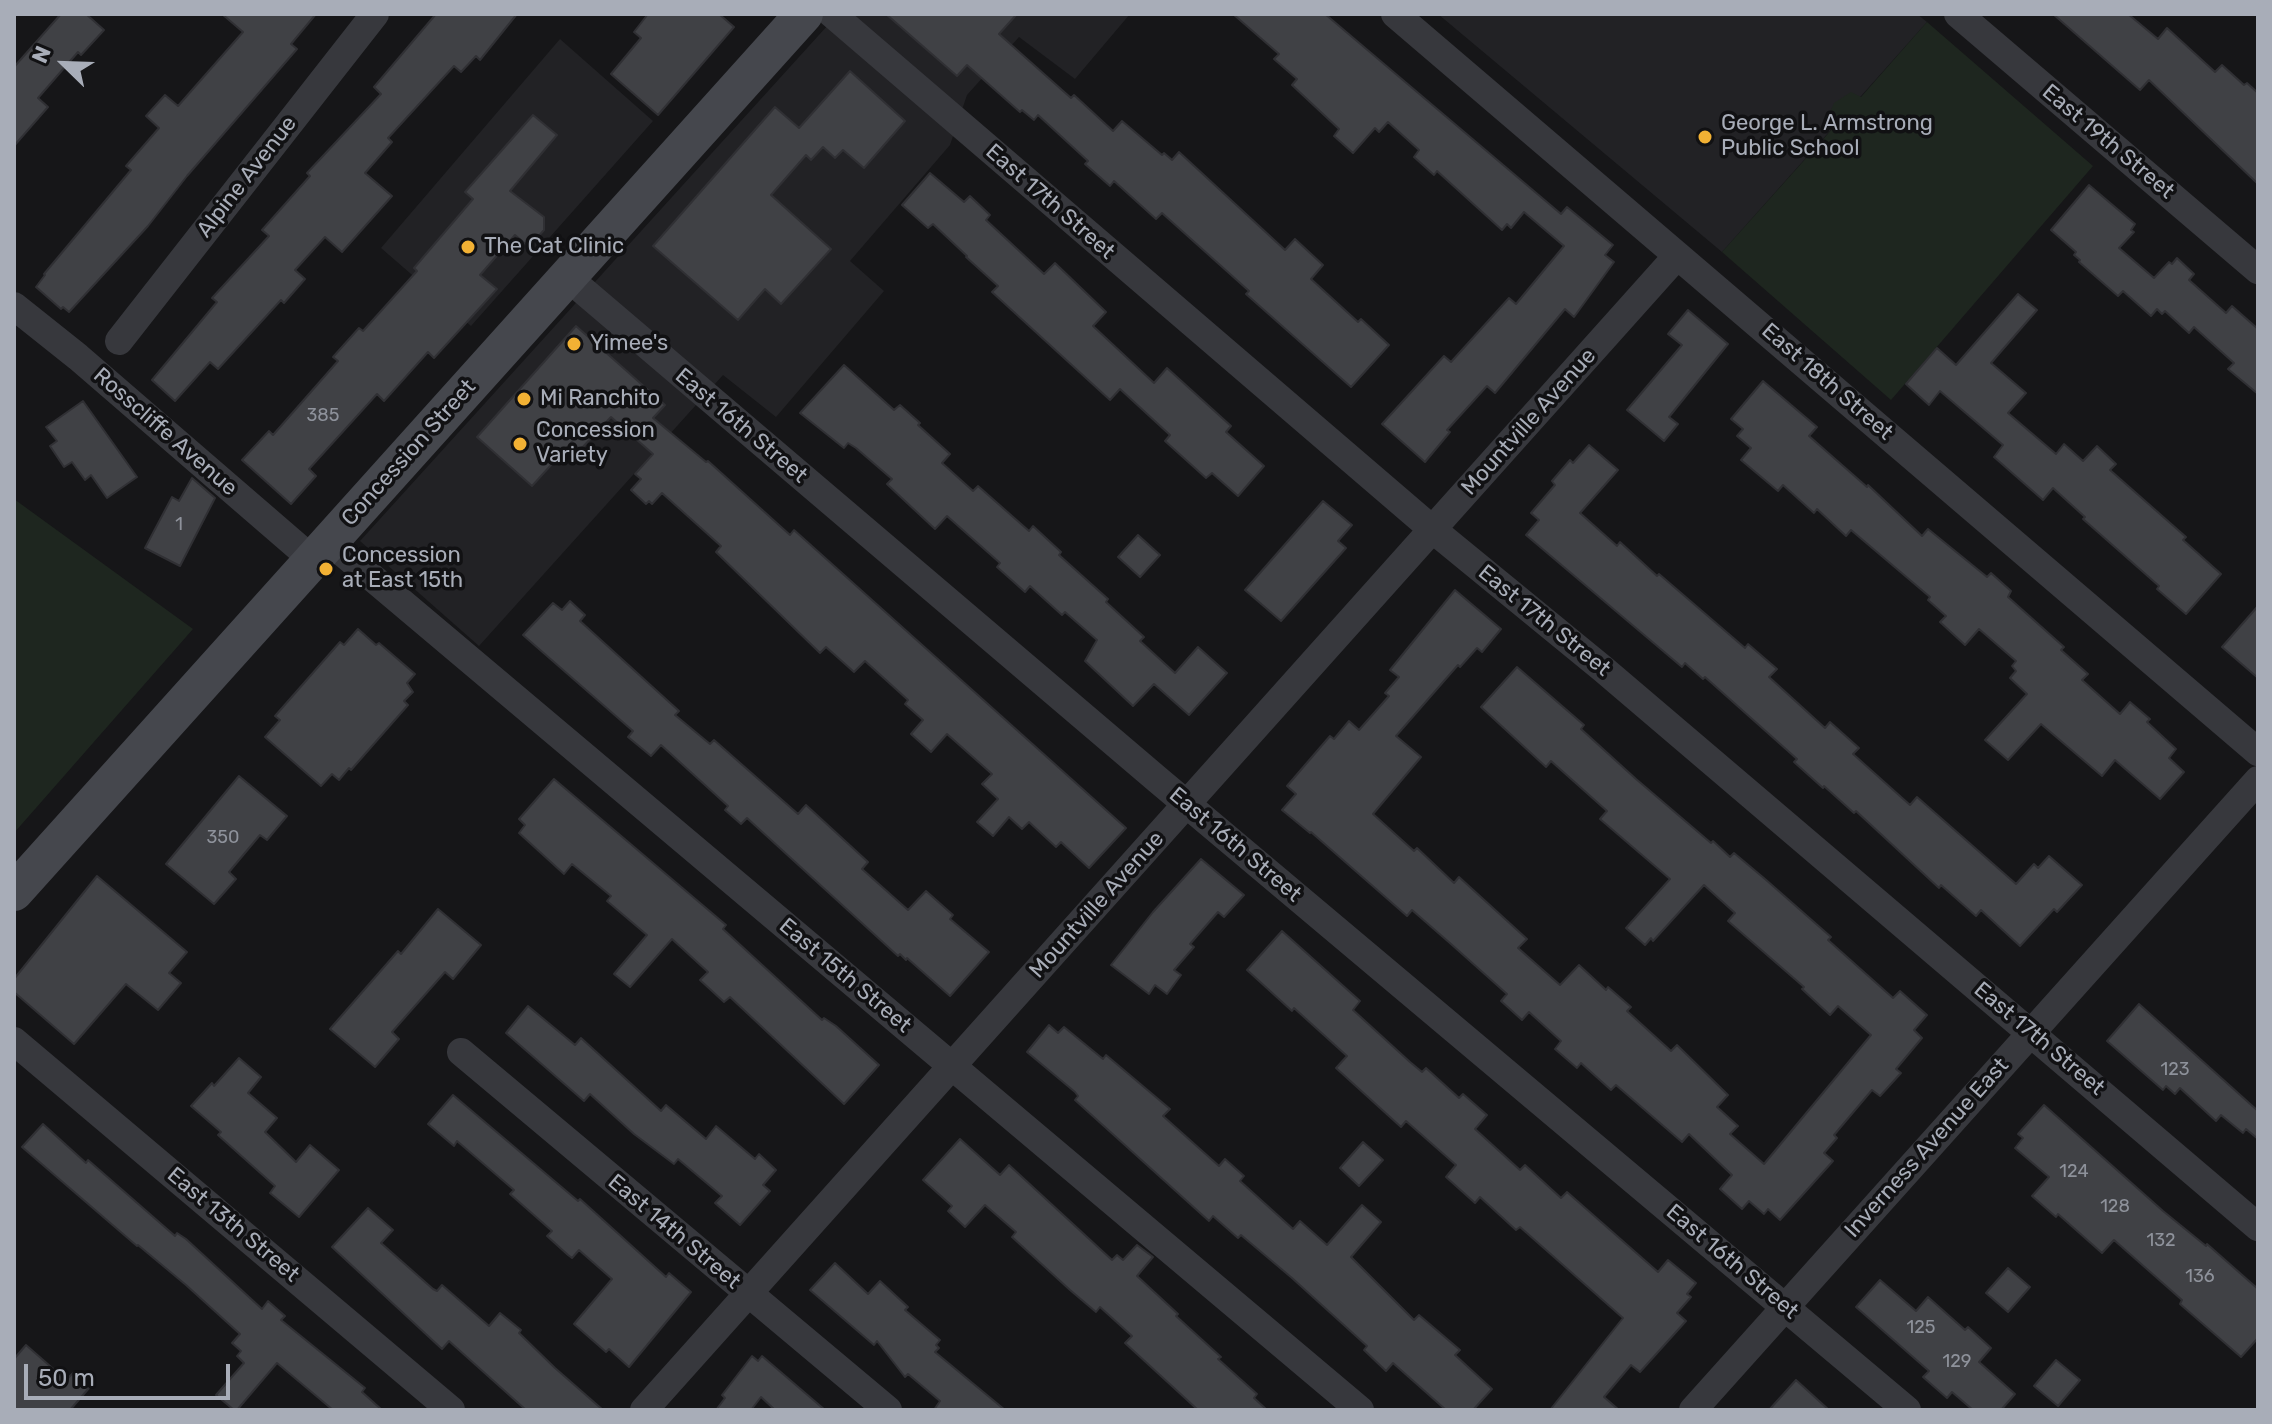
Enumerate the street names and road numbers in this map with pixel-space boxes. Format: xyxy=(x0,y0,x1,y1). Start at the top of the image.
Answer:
street label: East 19th Street xyxy=(2037,79,2179,205)
street label: Alpine Avenue xyxy=(191,111,303,243)
street label: East 17th Street xyxy=(980,139,1120,265)
street label: East 18th Street xyxy=(1756,318,1898,446)
street label: Mountville Avenue xyxy=(1456,343,1602,501)
street label: Rosscliffe Avenue xyxy=(88,362,242,502)
street label: East 16th Street xyxy=(670,363,812,489)
street label: Concession Street xyxy=(336,374,482,532)
street label: East 17th Street xyxy=(1473,560,1615,682)
street label: East 16th Street xyxy=(1164,782,1306,908)
street label: Mountville Avenue xyxy=(1024,826,1170,984)
street label: East 15th Street xyxy=(774,913,916,1039)
street label: East 17th Street xyxy=(1968,977,2110,1101)
street label: Inverness Avenue East xyxy=(1839,1053,2015,1243)
street label: East 13th Street xyxy=(162,1162,304,1288)
street label: East 14th Street xyxy=(602,1169,746,1295)
street label: East 16th Street xyxy=(1661,1199,1803,1325)

